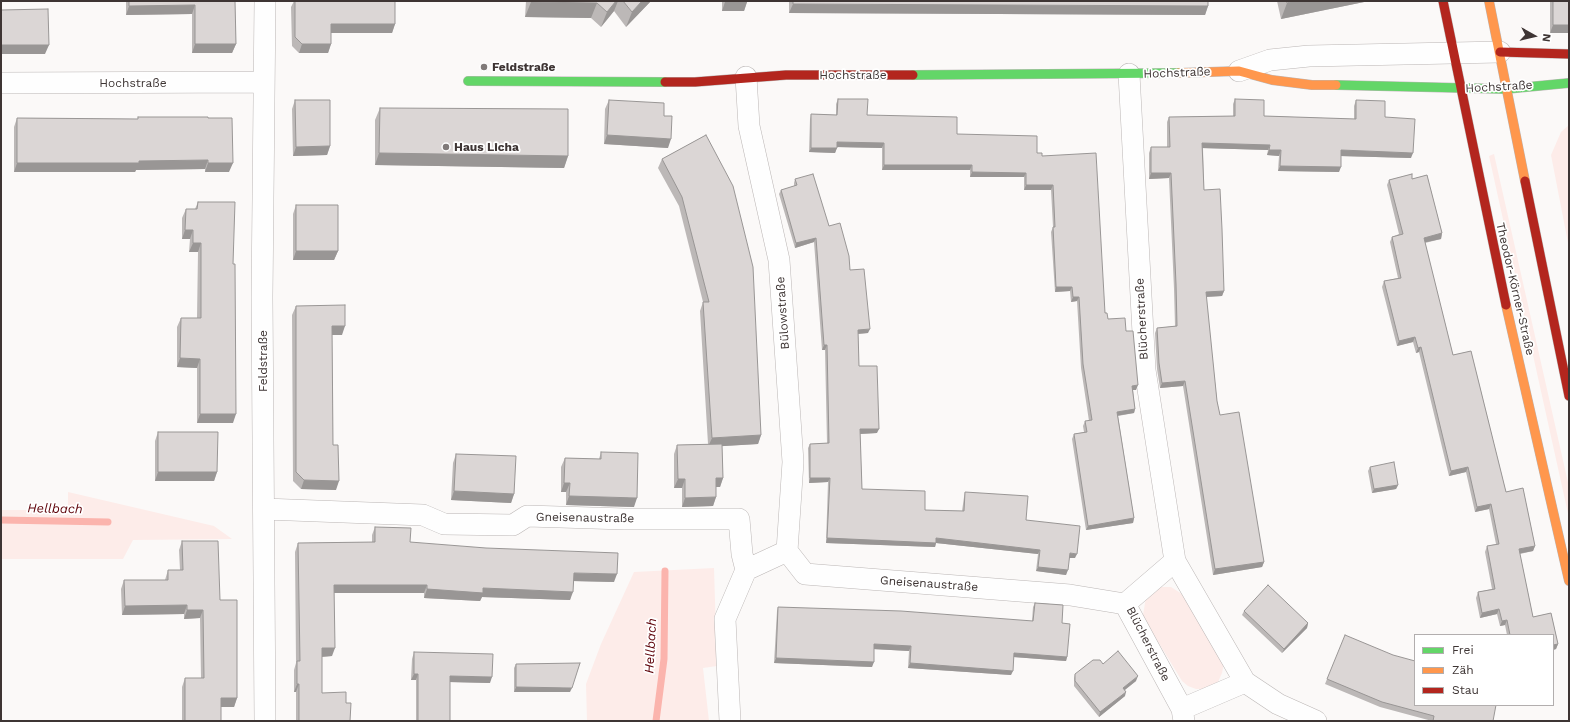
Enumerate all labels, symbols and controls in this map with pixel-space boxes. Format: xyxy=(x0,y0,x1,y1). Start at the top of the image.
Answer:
north arrow xyxy=(1514,16,1554,56)
text: N xyxy=(1539,33,1553,43)
place label: Feldstraße xyxy=(492,60,556,74)
marker: Feldstraße xyxy=(479,62,489,72)
street label: Hochstraße xyxy=(1143,65,1211,81)
street label: Hochstraße xyxy=(819,68,887,82)
street label: Hochstraße xyxy=(99,76,167,90)
street label: Hochstraße xyxy=(1465,78,1533,96)
place label: Haus Licha xyxy=(454,140,519,154)
marker: Haus Licha xyxy=(441,142,451,152)
street label: Theodor-Körner-Straße xyxy=(1493,221,1537,357)
street label: Bülowstraße xyxy=(773,276,793,350)
street label: Blücherstraße xyxy=(1133,278,1151,360)
street label: Feldstraße xyxy=(256,330,270,392)
water label: Hellbach xyxy=(27,501,83,517)
street label: Gneisenaustraße xyxy=(536,510,634,526)
street label: Gneisenaustraße xyxy=(879,573,979,595)
street label: Blücherstraße xyxy=(1123,604,1173,684)
water label: Hellbach xyxy=(642,618,660,674)
legend xyxy=(1414,634,1554,706)
text: Frei xyxy=(1452,643,1474,657)
text: Zäh xyxy=(1452,663,1474,677)
text: Stau xyxy=(1452,683,1479,697)

